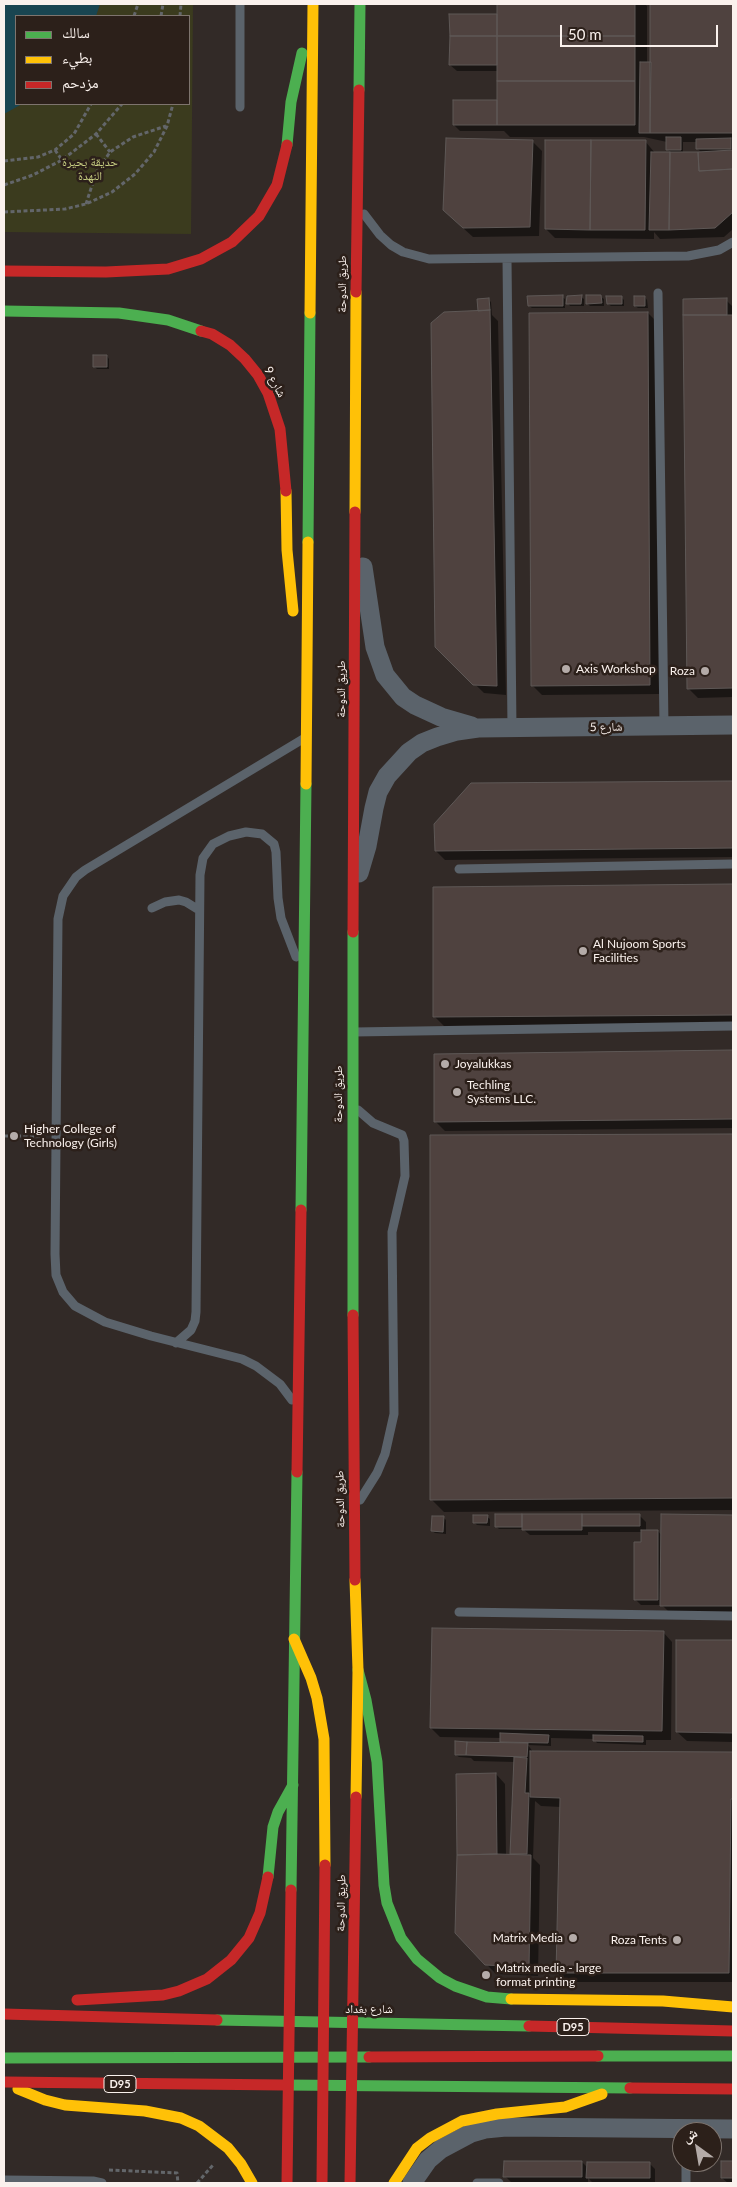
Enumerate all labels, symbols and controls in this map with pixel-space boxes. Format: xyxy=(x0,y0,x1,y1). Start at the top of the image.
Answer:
legend xyxy=(15,15,190,105)
scale bar xyxy=(562,15,720,47)
text: سالك xyxy=(62,23,90,41)
text: 50 m xyxy=(568,25,602,43)
text: بطيء xyxy=(62,48,92,66)
text: مزدحم xyxy=(62,73,99,91)
park label: حديقة بحيرة النهدة xyxy=(62,155,118,183)
street label: طريق الدوحة xyxy=(335,255,349,313)
street label: شارع 9 xyxy=(261,364,289,400)
street label: طريق الدوحة xyxy=(334,660,348,718)
place label: Axis Workshop xyxy=(576,662,656,676)
marker: Axis Workshop xyxy=(560,663,572,675)
place label: Roza xyxy=(670,664,695,678)
marker: Roza xyxy=(699,665,711,677)
street label: شارع 5 xyxy=(589,720,623,734)
place label: Al Nujoom Sports Facilities xyxy=(593,937,686,965)
marker: Al Nujoom Sports Facilities xyxy=(577,945,589,957)
place label: Joyalukkas xyxy=(455,1057,511,1071)
marker: Joyalukkas xyxy=(439,1058,451,1070)
street label: طريق الدوحة xyxy=(331,1065,345,1123)
place label: Techling Systems LLC. xyxy=(467,1078,536,1106)
marker: Techling Systems LLC. xyxy=(451,1086,463,1098)
place label: Higher College of Technology (Girls) xyxy=(24,1122,117,1150)
marker: Higher College of Technology (Girls) xyxy=(8,1130,20,1142)
street label: طريق الدوحة xyxy=(332,1470,348,1528)
street label: طريق الدوحة xyxy=(333,1874,349,1932)
place label: Matrix Media xyxy=(493,1931,563,1945)
marker: Matrix Media xyxy=(567,1932,579,1944)
place label: Roza Tents xyxy=(611,1933,667,1947)
marker: Roza Tents xyxy=(671,1934,683,1946)
place label: Matrix media - large format printing xyxy=(496,1961,601,1989)
marker: Matrix media - large format printing xyxy=(480,1969,492,1981)
street label: شارع بغداد xyxy=(345,2002,393,2016)
road number: D95 xyxy=(557,2018,589,2035)
road number: D95 xyxy=(104,2076,136,2092)
north arrow xyxy=(672,2122,722,2172)
text: ش xyxy=(679,2124,700,2146)

